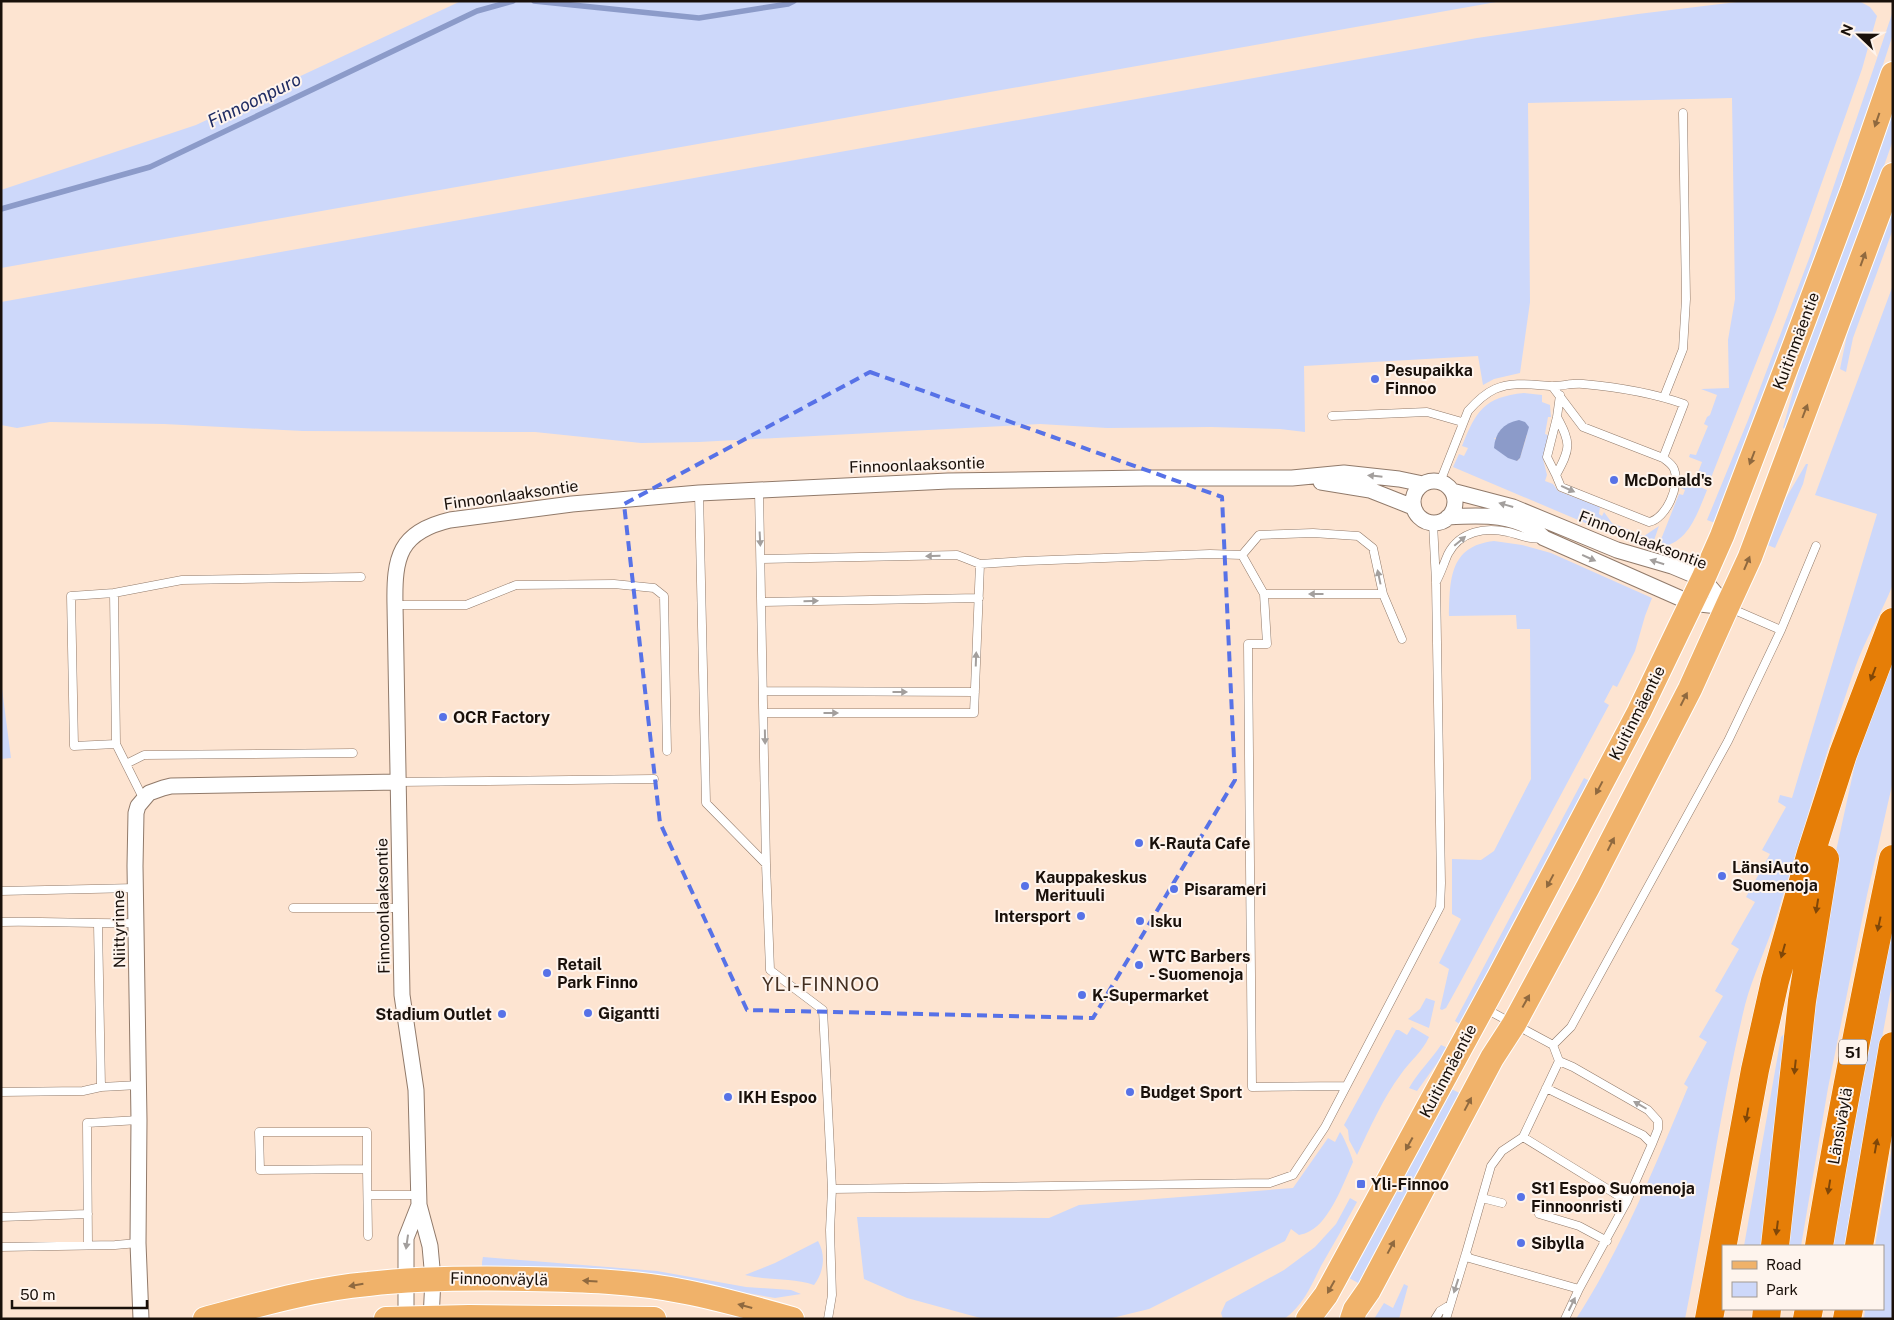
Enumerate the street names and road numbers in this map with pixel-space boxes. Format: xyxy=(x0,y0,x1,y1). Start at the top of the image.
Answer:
street label: Kuitinmäentie xyxy=(1769,289,1823,393)
street label: Finnoonlaaksontie xyxy=(849,453,985,477)
street label: Finnoonlaaksontie xyxy=(442,476,580,514)
street label: Finnoonlaaksontie xyxy=(1576,507,1710,573)
street label: Kuitinmäentie xyxy=(1605,663,1669,763)
street label: Finnoonlaaksontie xyxy=(372,838,394,974)
street label: Niittyrinne xyxy=(109,890,129,968)
street label: Kuitinmäentie xyxy=(1415,1021,1481,1121)
road number: 51 xyxy=(1839,1040,1867,1064)
street label: Länsiväylä xyxy=(1824,1086,1856,1166)
street label: Finnoonväylä xyxy=(450,1269,548,1289)

